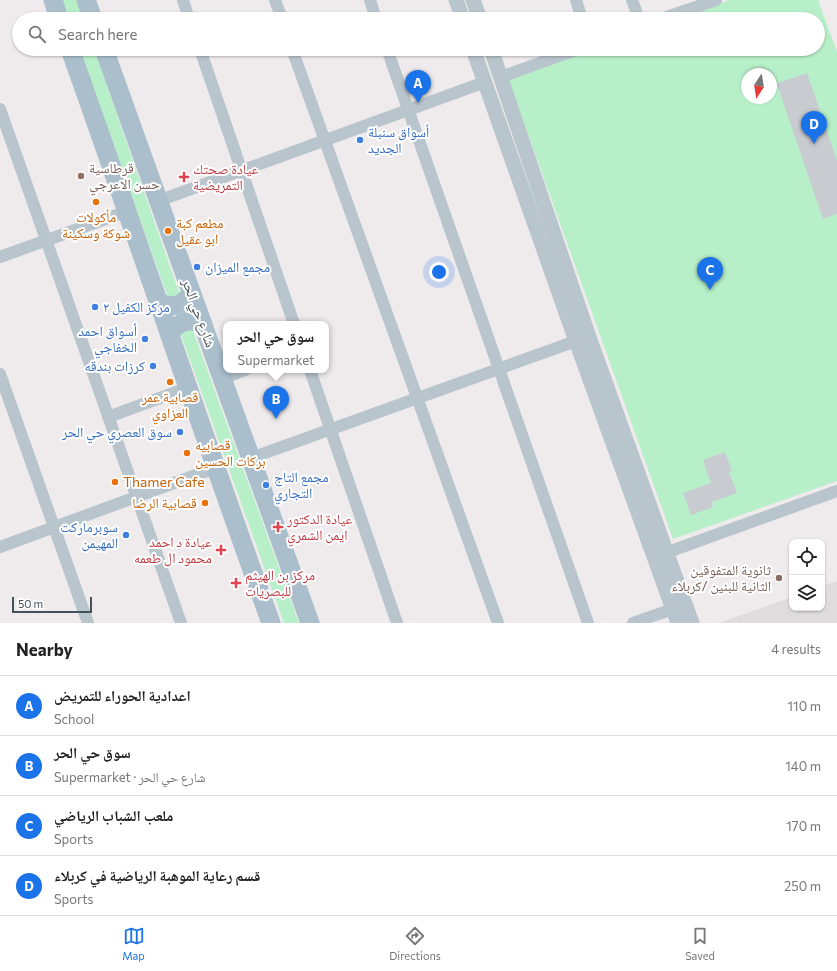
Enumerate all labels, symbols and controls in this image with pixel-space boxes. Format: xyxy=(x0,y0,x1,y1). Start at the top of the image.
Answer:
search box xyxy=(12,12,825,56)
icon: search xyxy=(26,23,48,45)
text: Search here xyxy=(58,25,137,43)
north arrow xyxy=(741,68,777,104)
pin: A xyxy=(405,70,431,103)
pin: D xyxy=(801,111,827,144)
place label: أسواق سنبلة الجديد xyxy=(368,123,429,156)
marker: أسواق سنبلة الجديد xyxy=(355,135,365,145)
place label: قرطاسية حسن الاعرجي xyxy=(89,159,160,196)
place label: عيادة صحتك التمريضية xyxy=(193,160,259,194)
marker: قرطاسية حسن الاعرجي xyxy=(76,171,86,181)
marker: عيادة صحتك التمريضية xyxy=(178,171,190,183)
marker: مأكولات شوكة وسكينة xyxy=(91,197,101,207)
place label: مأكولات شوكة وسكينة xyxy=(62,208,130,242)
place label: مطعم كبة ابو عقيل xyxy=(176,214,223,248)
marker: مطعم كبة ابو عقيل xyxy=(163,226,173,236)
pin: C xyxy=(697,257,723,290)
place label: مجمع الميزان xyxy=(205,258,270,277)
marker: مجمع الميزان xyxy=(192,262,202,272)
your location xyxy=(429,262,449,282)
street label: شارع حي الحر xyxy=(176,275,220,351)
place label: مركز الكفيل ٢ xyxy=(103,298,170,316)
marker: مركز الكفيل ٢ xyxy=(90,302,100,312)
popup xyxy=(223,321,329,373)
place label: أسواق احمد الخفاجي xyxy=(78,322,137,359)
text: سوق حي الحر xyxy=(238,327,314,345)
marker: أسواق احمد الخفاجي xyxy=(140,334,150,344)
text: Supermarket xyxy=(238,352,314,368)
place label: كرزات بندقه xyxy=(85,357,145,375)
marker: كرزات بندقه xyxy=(148,361,158,371)
marker: قصابية عمر العزاوي xyxy=(165,377,175,387)
pin: B xyxy=(263,386,289,419)
place label: قصابية عمر العزاوي xyxy=(141,388,198,425)
place label: سوق العصري حي الحر xyxy=(61,423,172,444)
marker: سوق العصري حي الحر xyxy=(175,427,185,437)
place label: قصابيه بركات الحسين xyxy=(195,436,266,470)
marker: قصابيه بركات الحسين xyxy=(182,448,192,458)
place label: مجمع التاج التجاري xyxy=(274,468,329,505)
place label: Thamer Cafe xyxy=(123,473,205,490)
marker: Thamer Cafe xyxy=(110,477,120,487)
marker: مجمع التاج التجاري xyxy=(261,480,271,490)
place label: قصابية الرضا xyxy=(132,494,197,512)
marker: قصابية الرضا xyxy=(200,498,210,508)
place label: عيادة الدكتور ايمن الشمري xyxy=(286,510,353,547)
place label: سوبرماركت المهيمن xyxy=(60,518,118,552)
marker: عيادة الدكتور ايمن الشمري xyxy=(272,521,284,533)
marker: سوبرماركت المهيمن xyxy=(121,530,131,540)
place label: عيادة د احمد محمود ال طعمه xyxy=(134,533,212,567)
map controls xyxy=(789,539,825,611)
button: locate xyxy=(789,539,825,575)
marker: عيادة د احمد محمود ال طعمه xyxy=(215,544,227,556)
place label: ثانوية المتفوقين الثانية للبنين /كربلاء xyxy=(672,561,771,595)
place label: مركز بن الهيثم للبصريات xyxy=(245,566,315,600)
marker: ثانوية المتفوقين الثانية للبنين /كربلاء xyxy=(774,573,784,583)
button: layers xyxy=(789,575,825,611)
marker: مركز بن الهيثم للبصريات xyxy=(230,577,242,589)
scale bar xyxy=(12,595,92,614)
text: 50 m xyxy=(18,597,43,610)
text: Nearby xyxy=(16,639,73,660)
text: 4 results xyxy=(771,641,821,657)
text: اعدادية الحوراء للتمريض xyxy=(54,686,191,704)
text: A xyxy=(24,698,34,714)
text: 110 m xyxy=(788,698,821,714)
text: School xyxy=(54,711,94,727)
text: سوق حي الحر xyxy=(54,743,131,761)
text: B xyxy=(25,758,33,774)
text: 140 m xyxy=(785,758,821,774)
text: Supermarket · شارع حي الحر xyxy=(54,769,206,785)
text: ملعب الشباب الرياضي xyxy=(54,806,173,824)
text: C xyxy=(25,818,33,834)
text: 170 m xyxy=(786,818,821,834)
text: Sports xyxy=(54,831,94,847)
text: قسم رعاية الموهبة الرياضية في كربلاء xyxy=(54,866,260,884)
text: D xyxy=(24,878,34,894)
text: 250 m xyxy=(784,878,821,894)
text: Sports xyxy=(54,891,94,907)
tab: Map xyxy=(122,925,145,962)
tab: Directions xyxy=(389,925,441,962)
tab: Saved xyxy=(685,925,715,962)

